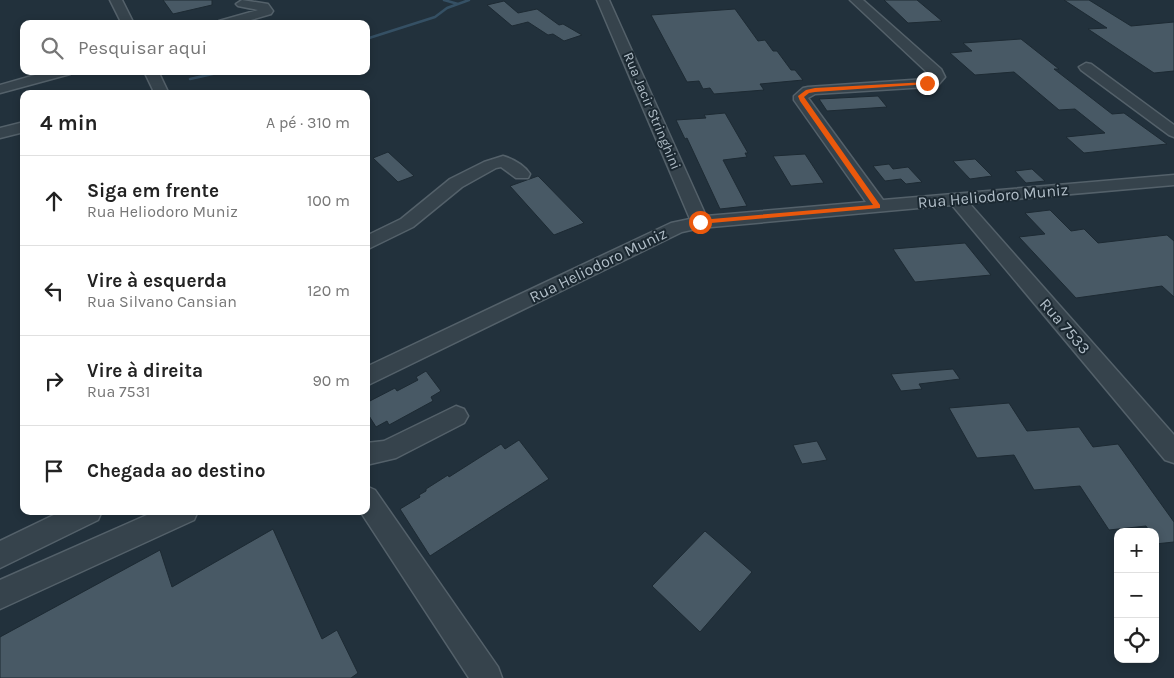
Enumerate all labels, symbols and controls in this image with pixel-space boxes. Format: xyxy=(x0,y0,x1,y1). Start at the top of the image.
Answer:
search box xyxy=(20,20,370,75)
icon: search xyxy=(38,34,66,62)
text: Pesquisar aqui xyxy=(78,37,207,59)
street label: Rua Jacir Stringhini xyxy=(620,50,684,172)
route end xyxy=(916,72,939,95)
text: 4 min xyxy=(40,111,98,135)
text: A pé · 310 m xyxy=(266,113,350,132)
text: Siga em frente xyxy=(87,180,219,202)
street label: Rua Heliodoro Muniz xyxy=(917,180,1069,212)
icon: ahead xyxy=(40,187,68,215)
text: 100 m xyxy=(307,191,350,210)
text: Rua Heliodoro Muniz xyxy=(87,202,238,221)
route start xyxy=(689,211,712,234)
street label: Rua Heliodoro Muniz xyxy=(526,223,670,307)
text: Vire à esquerda xyxy=(87,270,227,292)
icon: left xyxy=(40,277,68,305)
text: 120 m xyxy=(307,281,350,300)
text: Rua Silvano Cansian xyxy=(87,292,237,311)
street label: Rua 7533 xyxy=(1036,294,1094,358)
text: Vire à direita xyxy=(87,360,203,382)
icon: right xyxy=(40,367,68,395)
text: 90 m xyxy=(312,371,350,390)
text: Rua 7531 xyxy=(87,382,150,401)
icon: arrive xyxy=(40,457,68,485)
text: Chegada ao destino xyxy=(87,460,265,482)
map controls xyxy=(1114,528,1159,663)
button: + xyxy=(1114,528,1159,573)
button: − xyxy=(1114,573,1159,618)
button: locate xyxy=(1114,618,1159,663)

